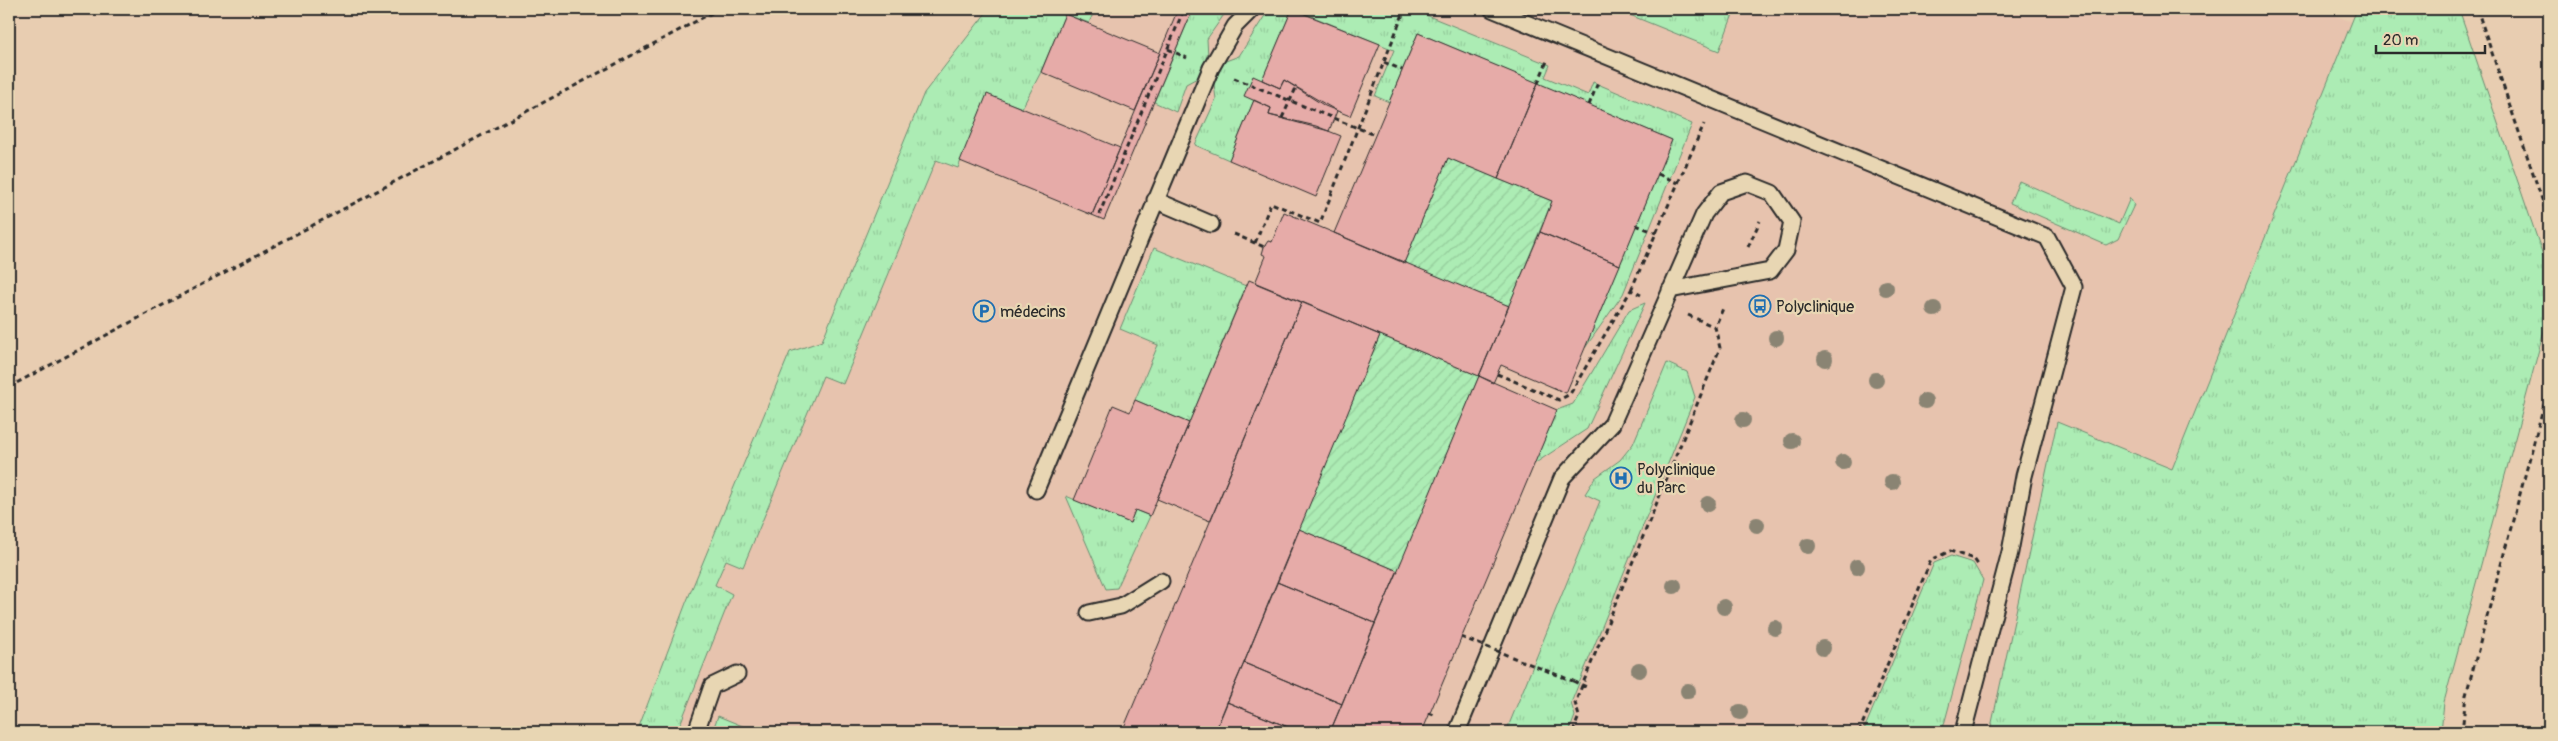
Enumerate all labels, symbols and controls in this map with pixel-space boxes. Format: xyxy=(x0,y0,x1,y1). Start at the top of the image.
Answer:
scale bar xyxy=(2376,22,2484,54)
text: 20 m xyxy=(2383,31,2418,50)
bus stop icon: Polyclinique xyxy=(1748,294,1772,318)
place label: Polyclinique xyxy=(1776,297,1854,317)
parking icon: médecins xyxy=(972,299,996,323)
place label: médecins xyxy=(1000,302,1065,322)
place label: Polyclinique du Parc xyxy=(1637,460,1715,498)
hospital icon: Polyclinique du Parc xyxy=(1609,466,1633,490)

